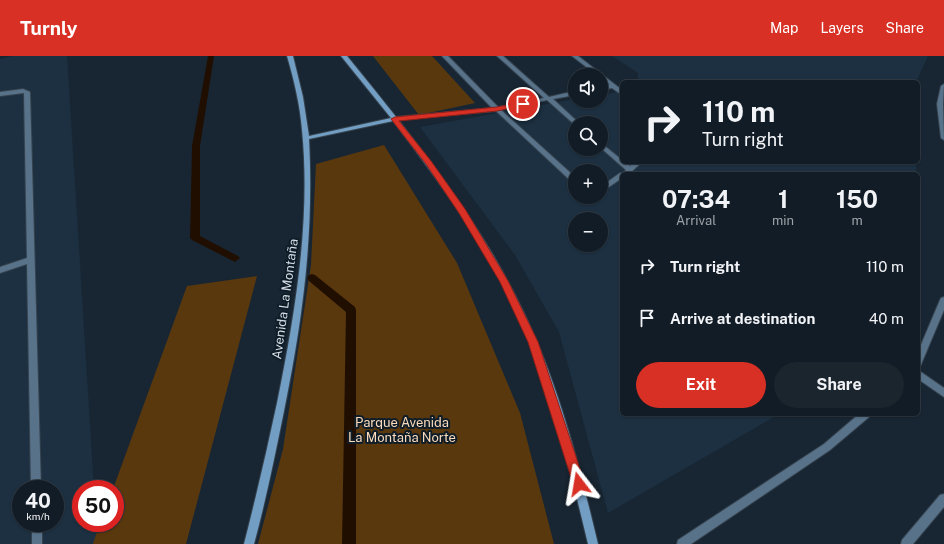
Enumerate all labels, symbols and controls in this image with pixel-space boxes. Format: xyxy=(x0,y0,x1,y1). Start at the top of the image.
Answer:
text: Turnly xyxy=(20,17,77,39)
text: Map xyxy=(770,20,798,36)
text: Layers xyxy=(820,20,864,36)
text: Share xyxy=(886,20,924,36)
map controls xyxy=(568,68,608,252)
button: sound xyxy=(568,68,608,108)
pin xyxy=(506,87,540,121)
icon: arrive xyxy=(512,93,534,115)
text: 110 m xyxy=(702,95,775,128)
icon: right xyxy=(636,96,688,148)
button: search xyxy=(568,116,608,156)
text: Turn right xyxy=(702,129,784,150)
button: + xyxy=(568,164,608,204)
text: 07:34 xyxy=(662,185,730,213)
text: 1 xyxy=(778,185,788,213)
text: 150 xyxy=(836,185,878,213)
button: − xyxy=(568,212,608,252)
text: Arrival xyxy=(676,213,716,228)
text: min xyxy=(772,213,794,228)
text: m xyxy=(851,213,863,228)
street label: Avenida La Montaña xyxy=(269,238,301,360)
icon: right xyxy=(636,255,658,277)
text: Turn right xyxy=(670,258,740,275)
text: 110 m xyxy=(866,258,904,275)
icon: arrive xyxy=(636,307,658,329)
text: Arrive at destination xyxy=(670,310,815,327)
text: 40 m xyxy=(869,310,904,327)
button: Exit xyxy=(636,362,766,408)
button: Share xyxy=(774,362,904,408)
park label: Parque Avenida La Montaña Norte xyxy=(348,415,456,445)
position arrow xyxy=(558,463,600,505)
speed limit sign: 50 xyxy=(72,480,124,532)
text: 40 xyxy=(25,489,51,513)
text: km/h xyxy=(26,510,50,522)

